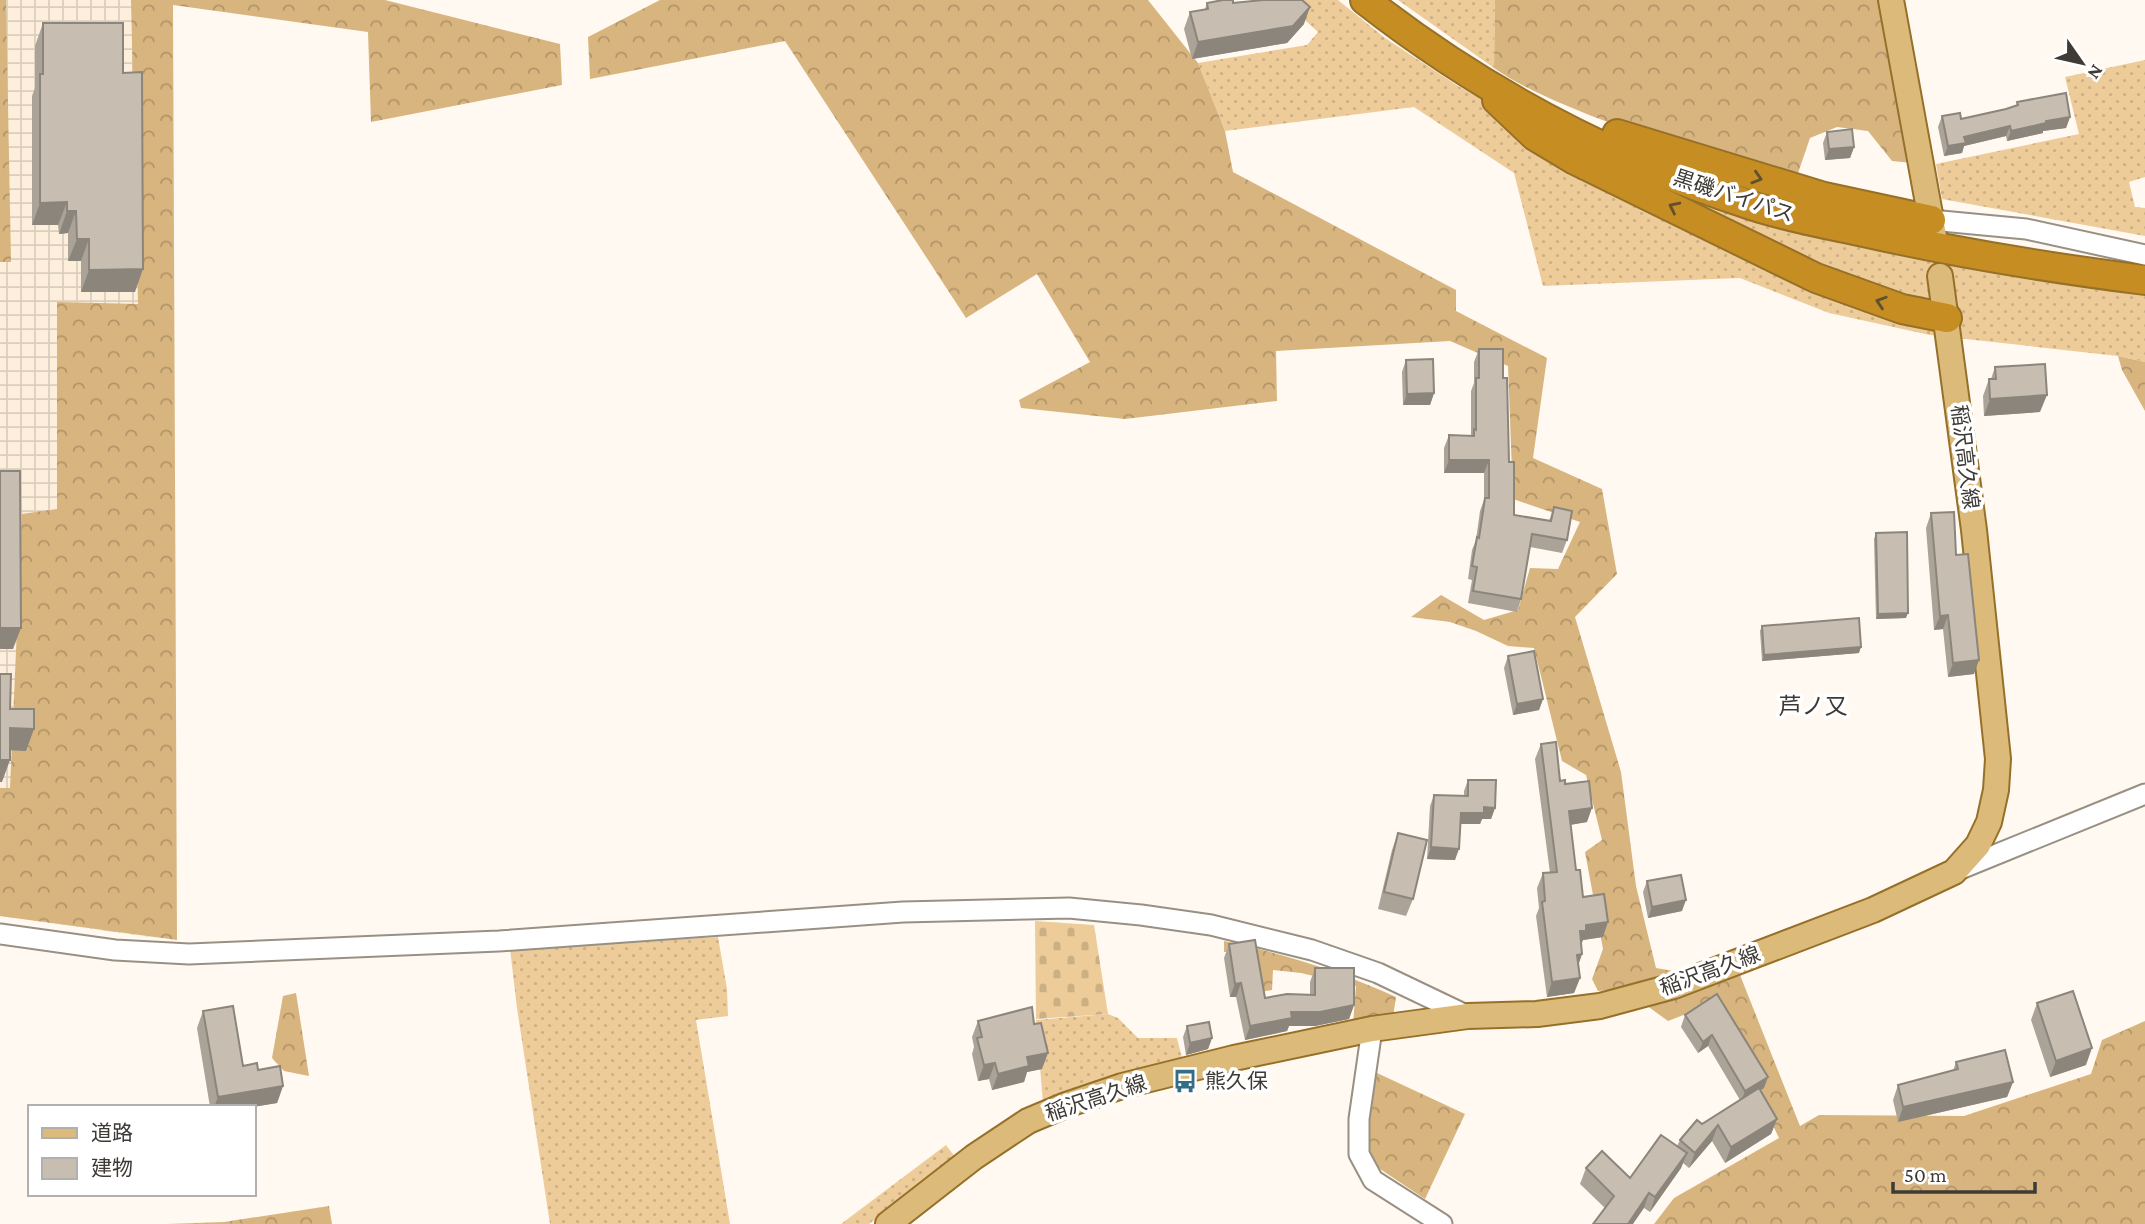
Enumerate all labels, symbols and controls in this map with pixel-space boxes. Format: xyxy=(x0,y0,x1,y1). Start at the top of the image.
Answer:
north arrow xyxy=(2047,28,2117,98)
text: N xyxy=(2083,61,2108,84)
street label: 黒磯バイパス xyxy=(1671,165,1797,227)
one-way arrow xyxy=(1751,169,1763,184)
one-way arrow xyxy=(1669,202,1681,216)
one-way arrow xyxy=(1875,295,1887,310)
street label: 稲沢高久線 xyxy=(1947,403,1983,511)
district label: 芦ノ又 xyxy=(1779,693,1848,719)
street label: 稲沢高久線 xyxy=(1657,942,1763,1000)
bus stop icon: 熊久保 xyxy=(1171,1067,1199,1095)
place label: 熊久保 xyxy=(1205,1069,1268,1093)
street label: 稲沢高久線 xyxy=(1042,1070,1150,1126)
legend xyxy=(28,1105,256,1196)
text: 道路 xyxy=(91,1121,133,1145)
scale bar xyxy=(1893,1150,2035,1194)
text: 建物 xyxy=(91,1156,133,1180)
text: 50 m xyxy=(1904,1163,1947,1187)

